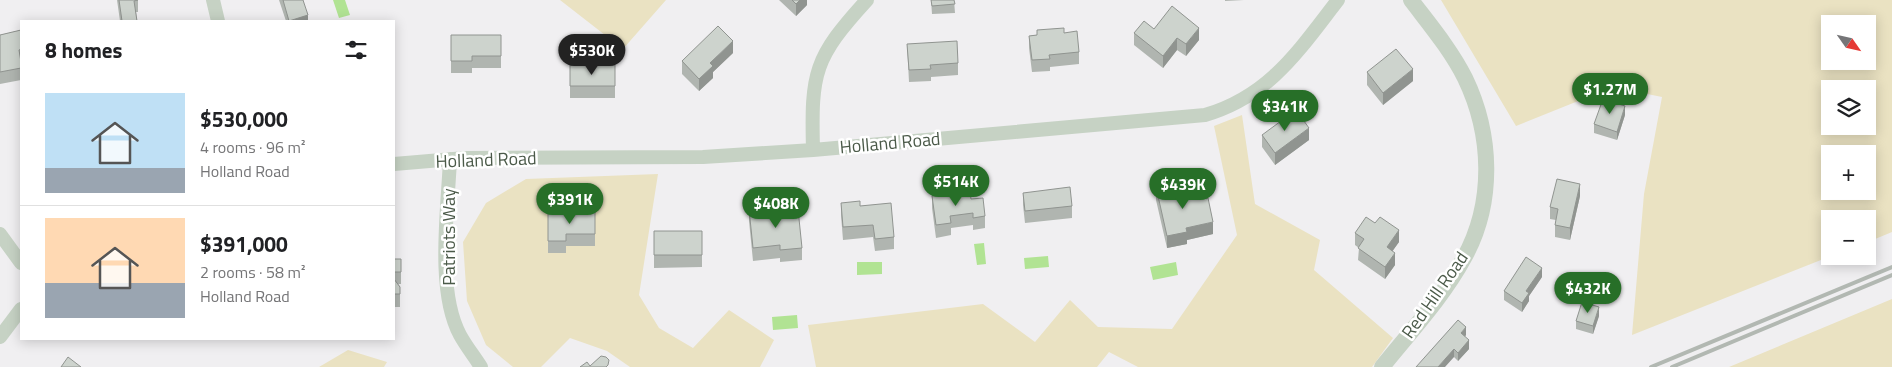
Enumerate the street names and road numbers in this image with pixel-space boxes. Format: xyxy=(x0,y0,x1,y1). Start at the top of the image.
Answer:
street label: Holland Road xyxy=(838,125,941,160)
street label: Holland Road xyxy=(435,144,537,175)
street label: Patriots Way xyxy=(435,188,462,286)
street label: Red Hill Road xyxy=(1395,246,1475,344)

